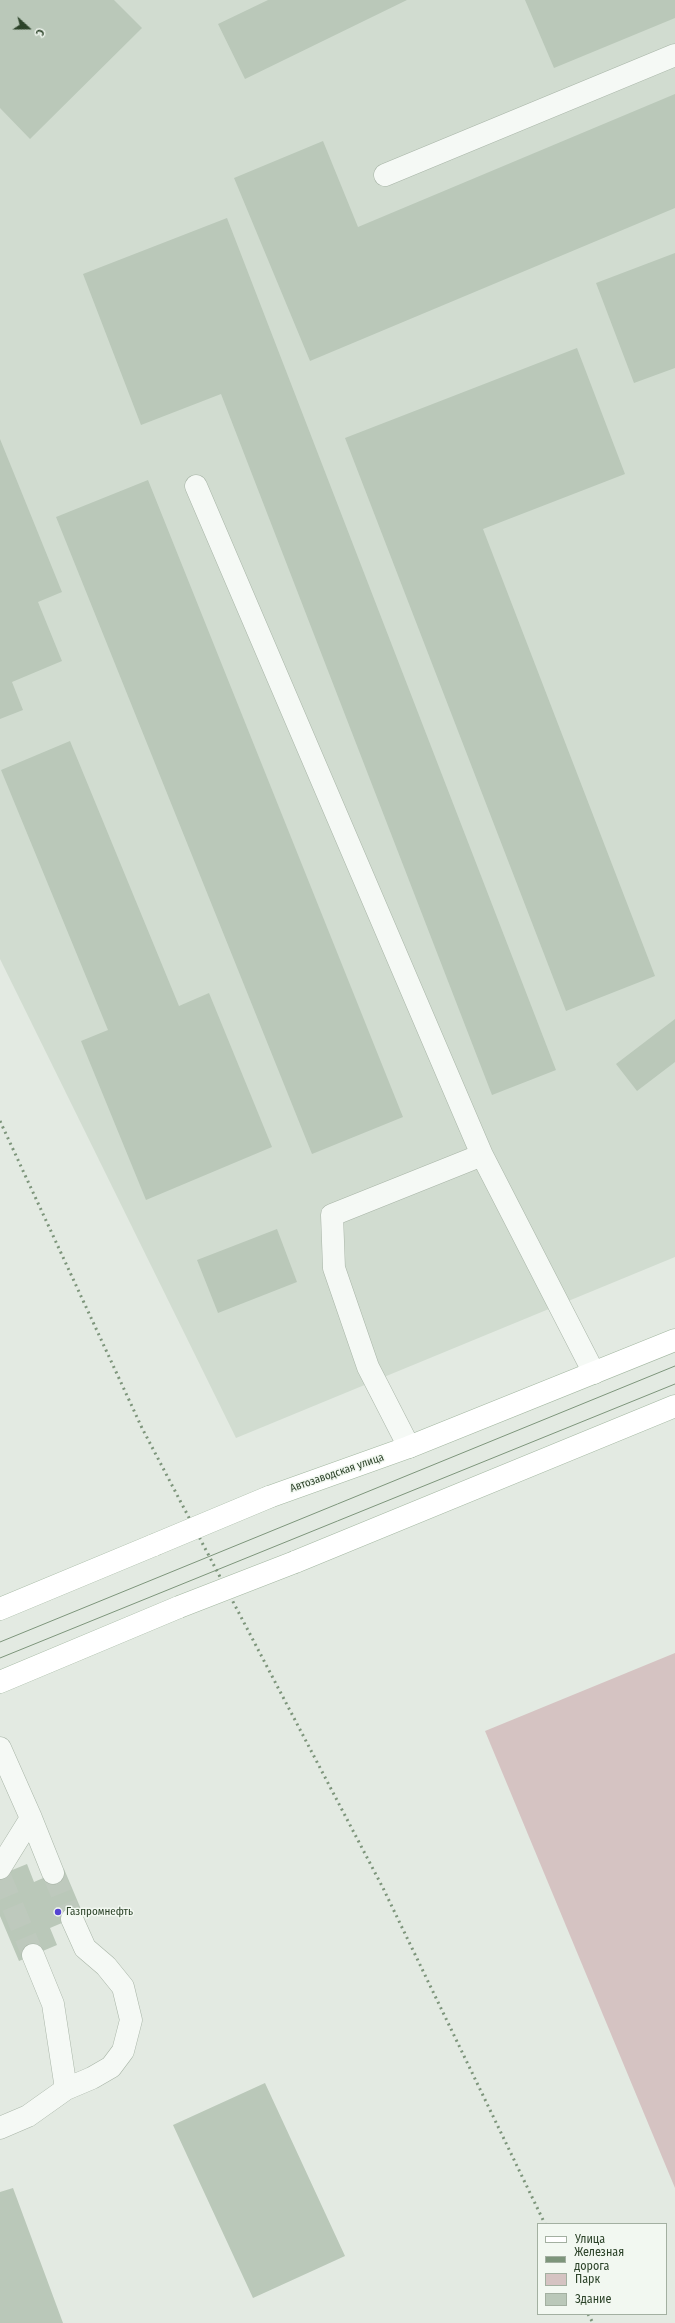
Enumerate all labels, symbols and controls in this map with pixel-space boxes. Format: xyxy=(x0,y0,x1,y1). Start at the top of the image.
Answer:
north arrow xyxy=(8,8,48,48)
text: С xyxy=(33,27,47,37)
street label: Автозаводская улица xyxy=(288,1451,386,1495)
place label: Газпромнефть xyxy=(66,1905,133,1919)
marker: Газпромнефть xyxy=(53,1907,63,1917)
legend xyxy=(537,2223,667,2315)
text: Улица xyxy=(575,2232,605,2246)
text: Железная дорога xyxy=(574,2245,624,2273)
text: Парк xyxy=(575,2272,600,2286)
text: Здание xyxy=(575,2292,611,2306)

